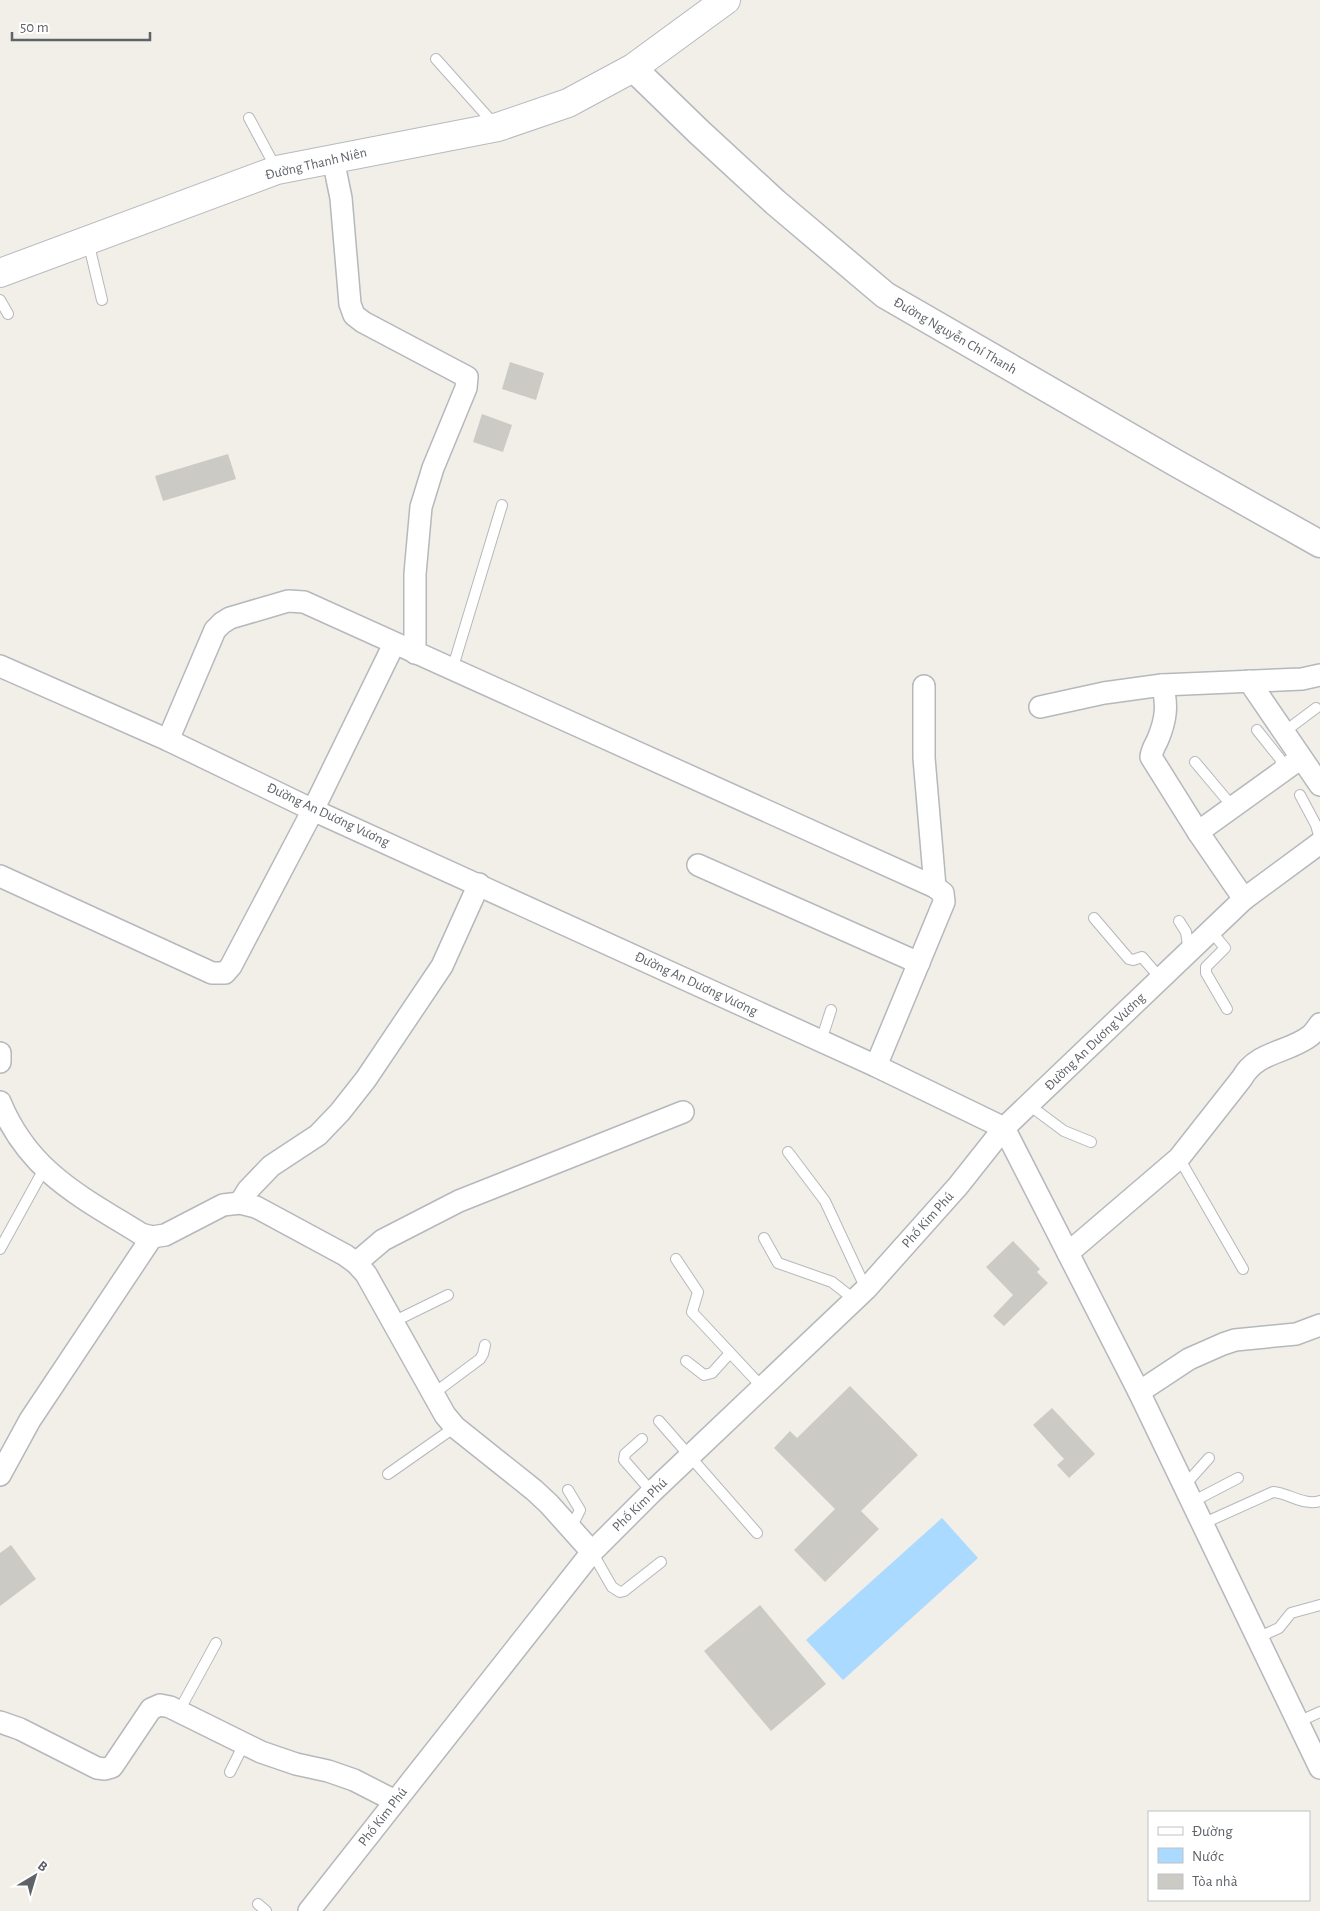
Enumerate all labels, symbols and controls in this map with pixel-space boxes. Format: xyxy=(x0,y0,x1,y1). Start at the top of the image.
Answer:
scale bar xyxy=(12,10,150,42)
text: 50 m xyxy=(20,20,49,35)
street label: Đường Thanh Niên xyxy=(264,145,368,183)
street label: Đường Nguyễn Chí Thanh xyxy=(891,293,1020,377)
street label: Đường An Dương Vương xyxy=(265,780,392,850)
street label: Đường An Dương Vương xyxy=(633,949,760,1019)
street label: Đường An Dương Vương xyxy=(1042,990,1148,1093)
street label: Phố Kim Phú xyxy=(899,1189,957,1251)
street label: Phố Kim Phú xyxy=(609,1475,670,1534)
street label: Phố Kim Phú xyxy=(355,1784,410,1849)
legend xyxy=(1148,1811,1310,1901)
text: Đường xyxy=(1192,1824,1233,1839)
text: Nước xyxy=(1192,1849,1224,1864)
north arrow xyxy=(10,1851,60,1901)
text: B xyxy=(35,1859,50,1875)
text: Tòa nhà xyxy=(1192,1874,1238,1889)

